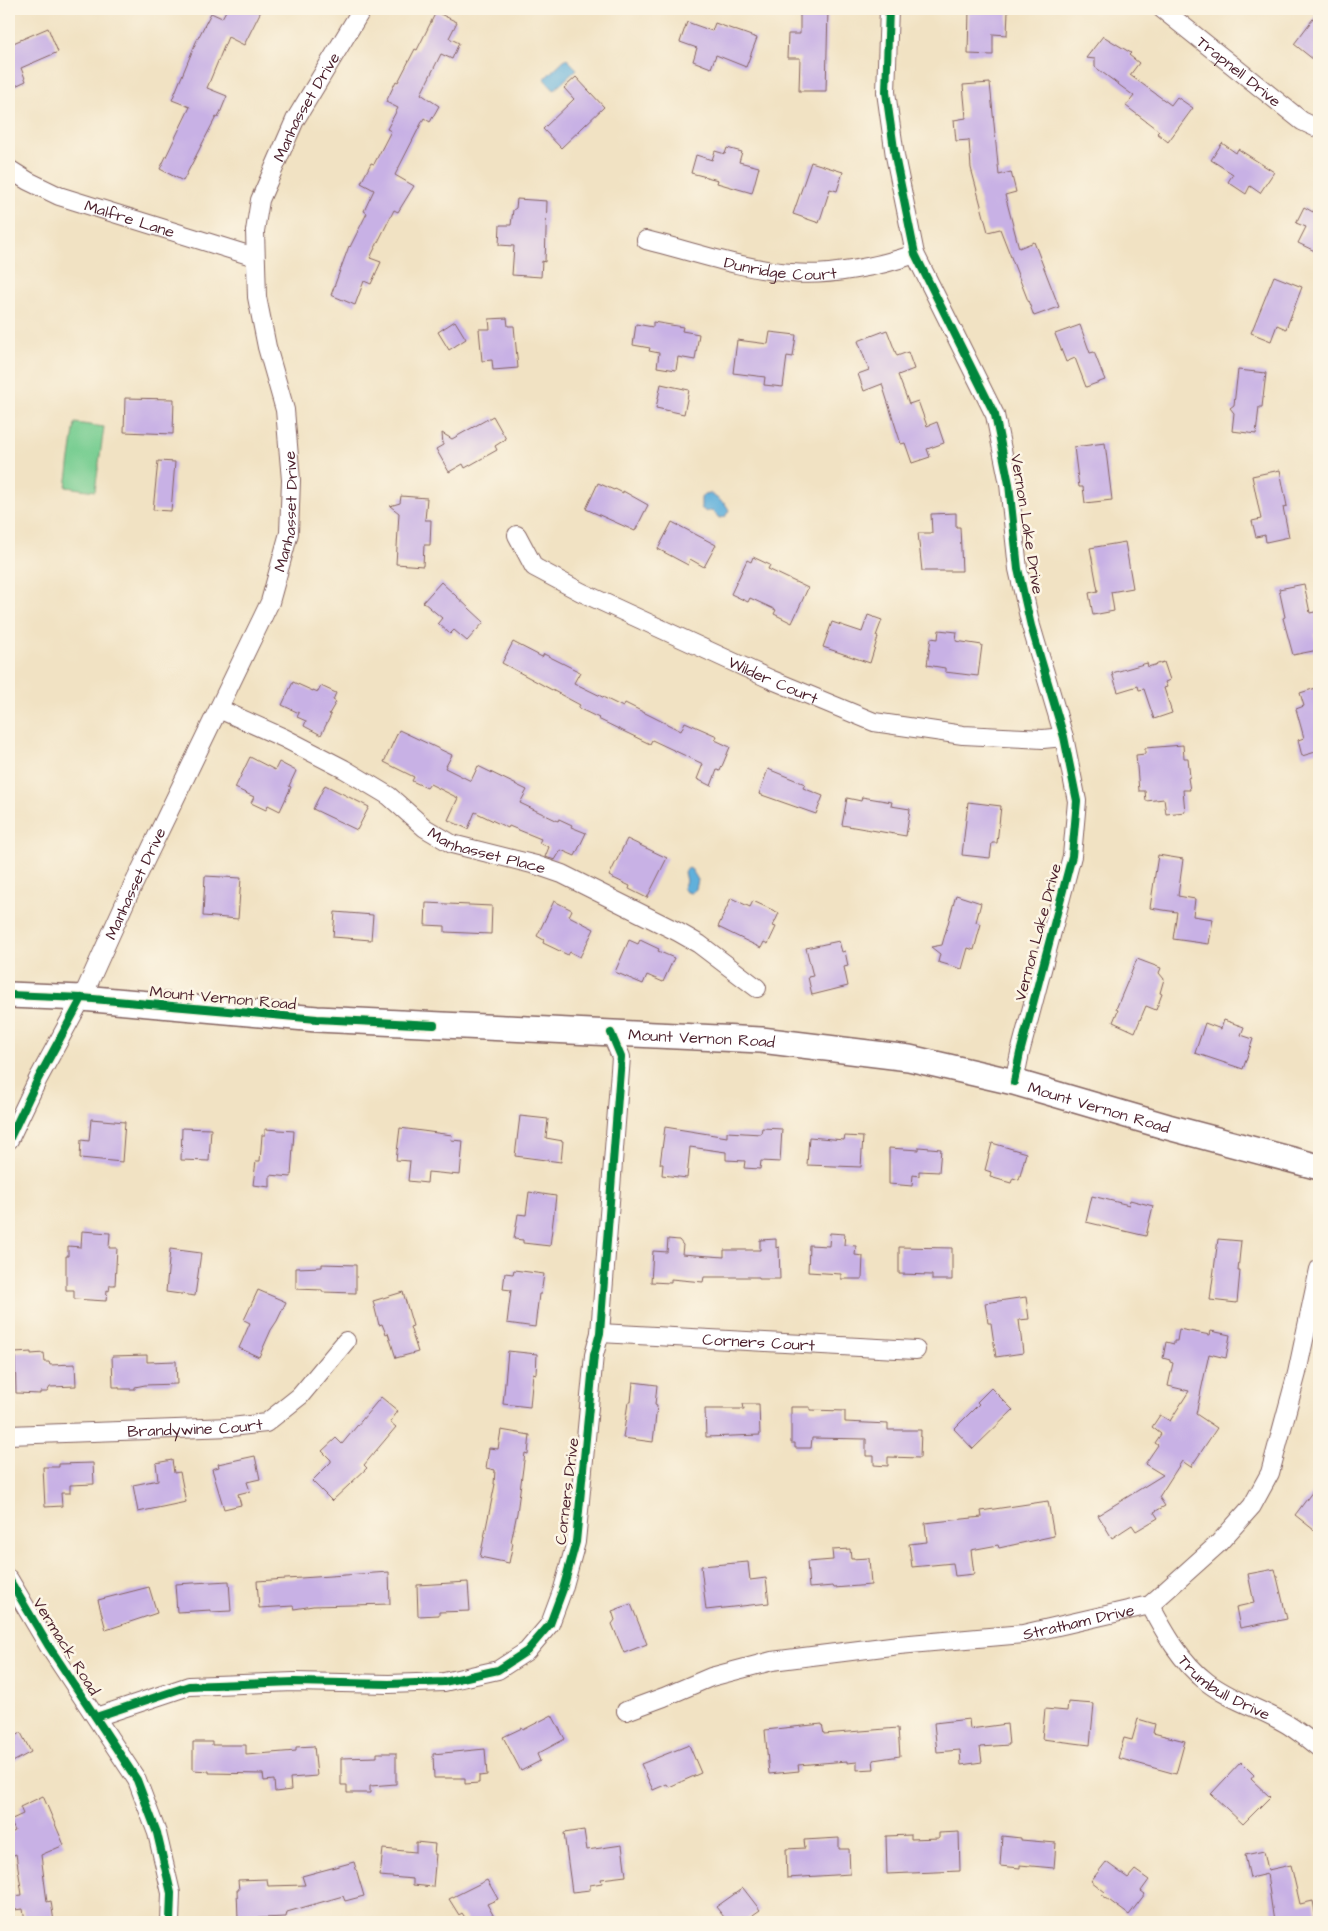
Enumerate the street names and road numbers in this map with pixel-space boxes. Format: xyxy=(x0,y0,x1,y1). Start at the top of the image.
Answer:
street label: Trapnell Drive xyxy=(1192,31,1286,112)
street label: Manhasset Drive xyxy=(268,48,346,165)
street label: Malfre Lane xyxy=(82,195,178,243)
street label: Dunridge Court xyxy=(722,251,838,286)
street label: Manhasset Drive xyxy=(269,450,303,574)
street label: Vernon Lake Drive xyxy=(1005,453,1049,596)
street label: Wilder Court xyxy=(725,651,822,710)
street label: Manhasset Place xyxy=(423,822,549,880)
street label: Manhasset Drive xyxy=(100,824,172,943)
street label: Vernon Lake Drive xyxy=(1009,861,1067,1003)
street label: Mount Vernon Road xyxy=(149,981,297,1015)
street label: Mount Vernon Road xyxy=(628,1024,776,1054)
street label: Mount Vernon Road xyxy=(1025,1077,1172,1139)
street label: Corners Court xyxy=(702,1329,816,1357)
street label: Brandywine Court xyxy=(127,1413,264,1443)
street label: Corners Drive xyxy=(550,1436,585,1546)
street label: Vermack Road xyxy=(27,1594,105,1700)
street label: Stratham Drive xyxy=(1021,1599,1137,1646)
street label: Trumbull Drive xyxy=(1173,1650,1274,1726)

